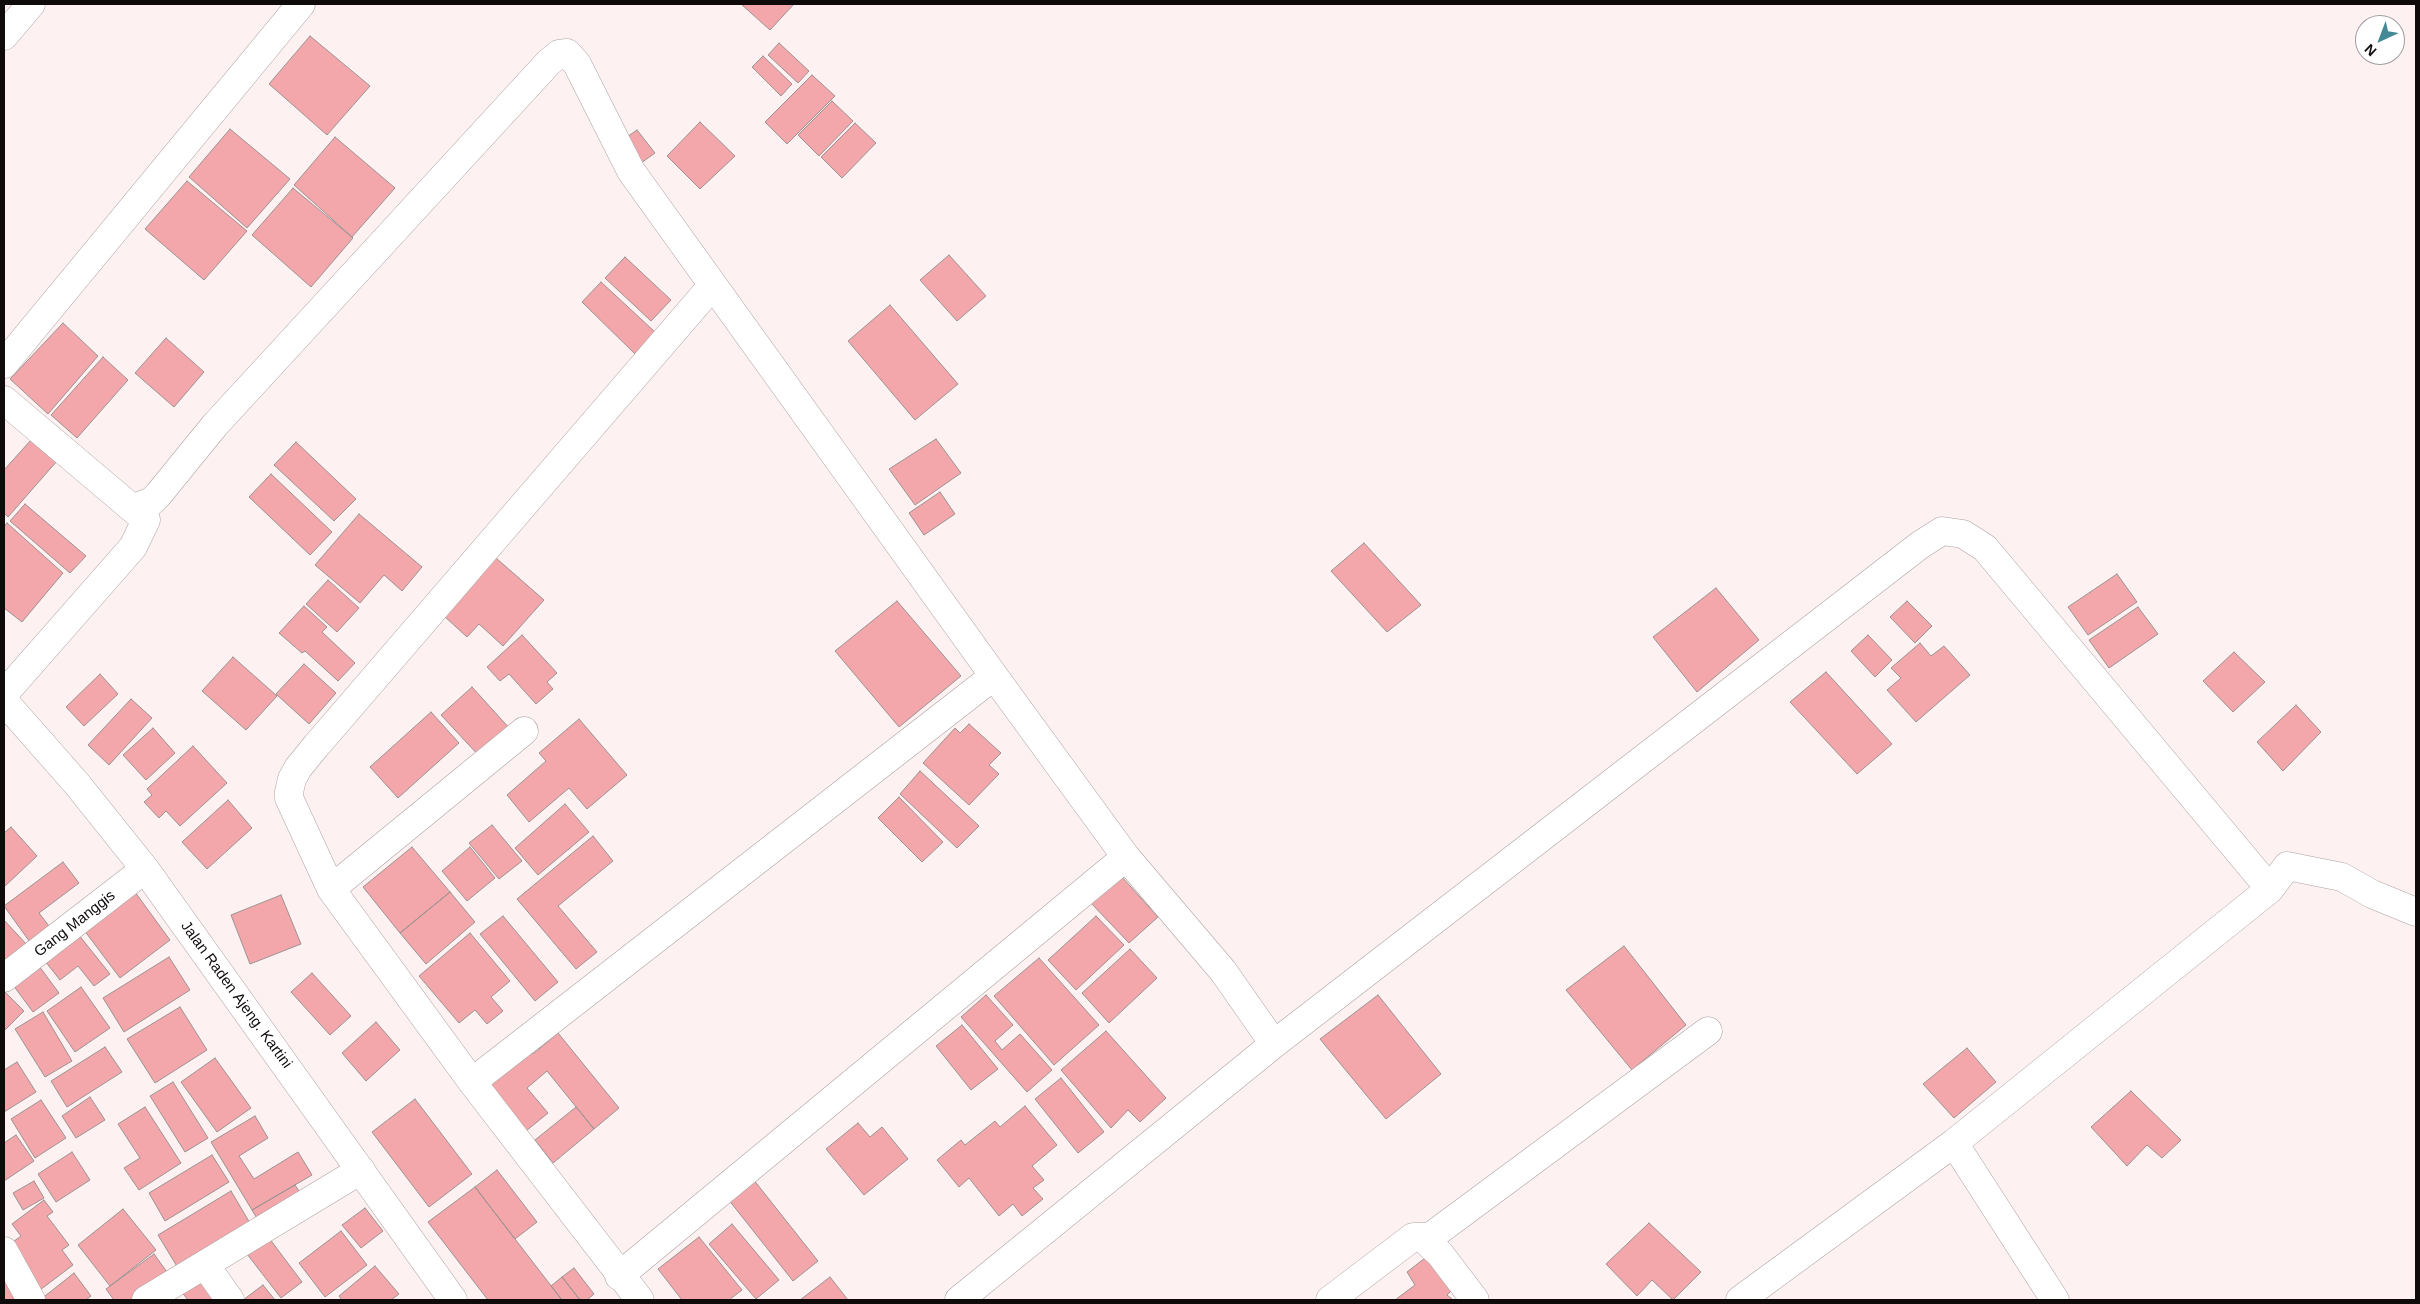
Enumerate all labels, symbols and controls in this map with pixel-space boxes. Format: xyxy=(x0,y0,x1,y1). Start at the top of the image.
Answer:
north arrow xyxy=(2355,15,2405,65)
text: N xyxy=(2361,41,2380,60)
street label: Gang Manggis xyxy=(31,887,119,961)
street label: Jalan Raden Ajeng. Kartini xyxy=(177,918,295,1072)

